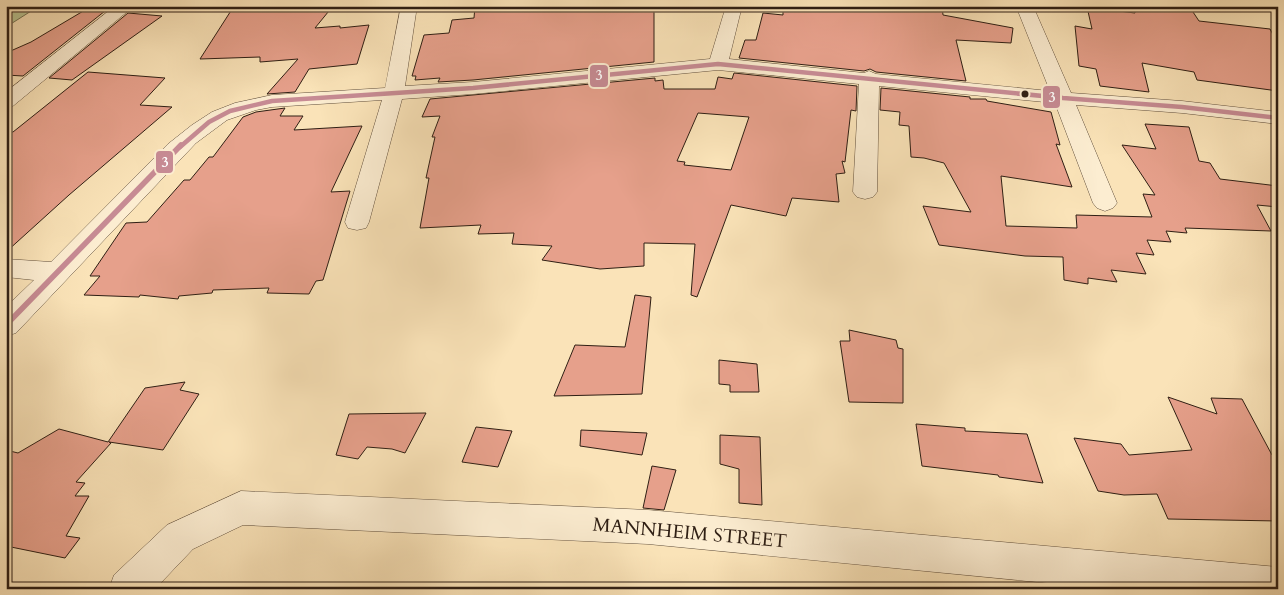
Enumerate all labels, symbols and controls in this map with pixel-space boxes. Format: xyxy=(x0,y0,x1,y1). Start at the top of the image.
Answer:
line badge: 3 xyxy=(589,64,609,88)
text: 3 xyxy=(595,66,603,85)
line badge: 3 xyxy=(1042,85,1061,109)
text: 3 xyxy=(1048,88,1056,107)
unlabelled marker xyxy=(1020,89,1030,99)
line badge: 3 xyxy=(155,150,174,174)
text: 3 xyxy=(161,153,169,172)
street label: MANNHEIM STREET xyxy=(592,512,788,554)

